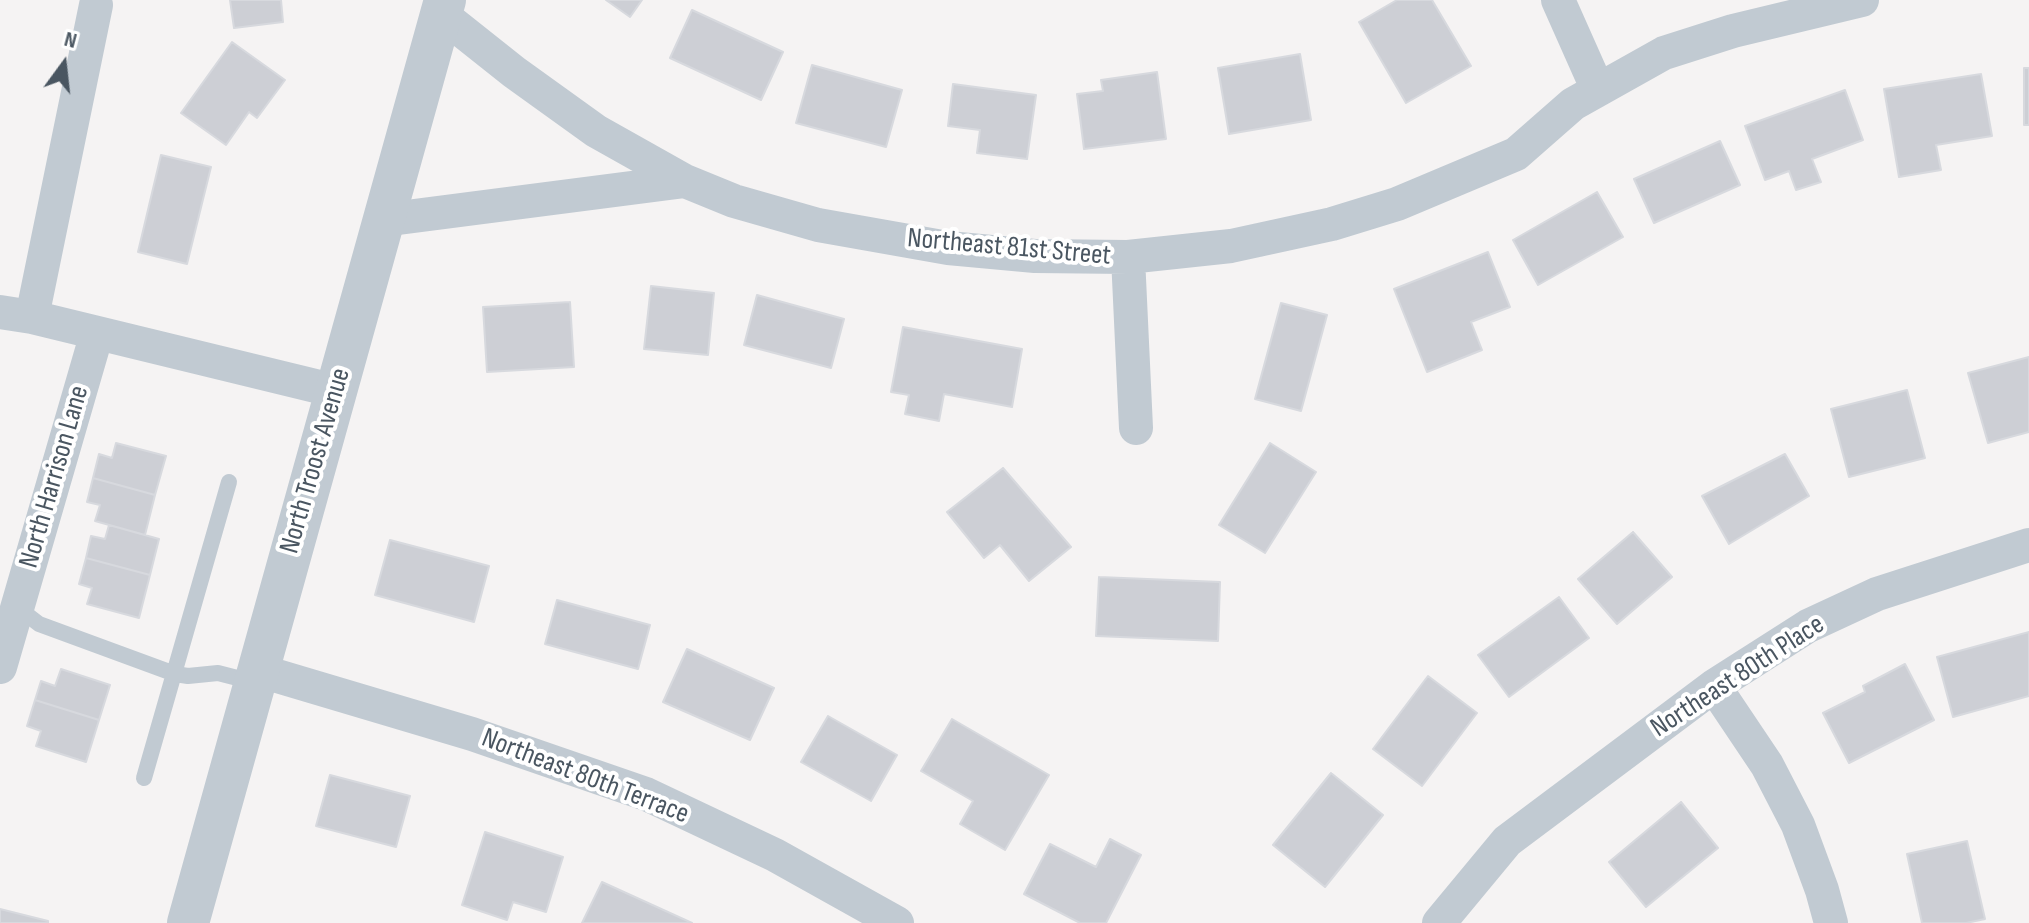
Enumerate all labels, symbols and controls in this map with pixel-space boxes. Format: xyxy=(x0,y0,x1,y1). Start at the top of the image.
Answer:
north arrow xyxy=(24,24,104,104)
text: N xyxy=(61,26,80,55)
street label: Northeast 81st Street xyxy=(906,222,1112,274)
street label: North Troost Avenue xyxy=(274,365,358,557)
street label: North Harrison Lane xyxy=(13,382,97,572)
street label: Northeast 80th Place xyxy=(1645,609,1831,745)
street label: Northeast 80th Terrace xyxy=(477,722,693,832)

